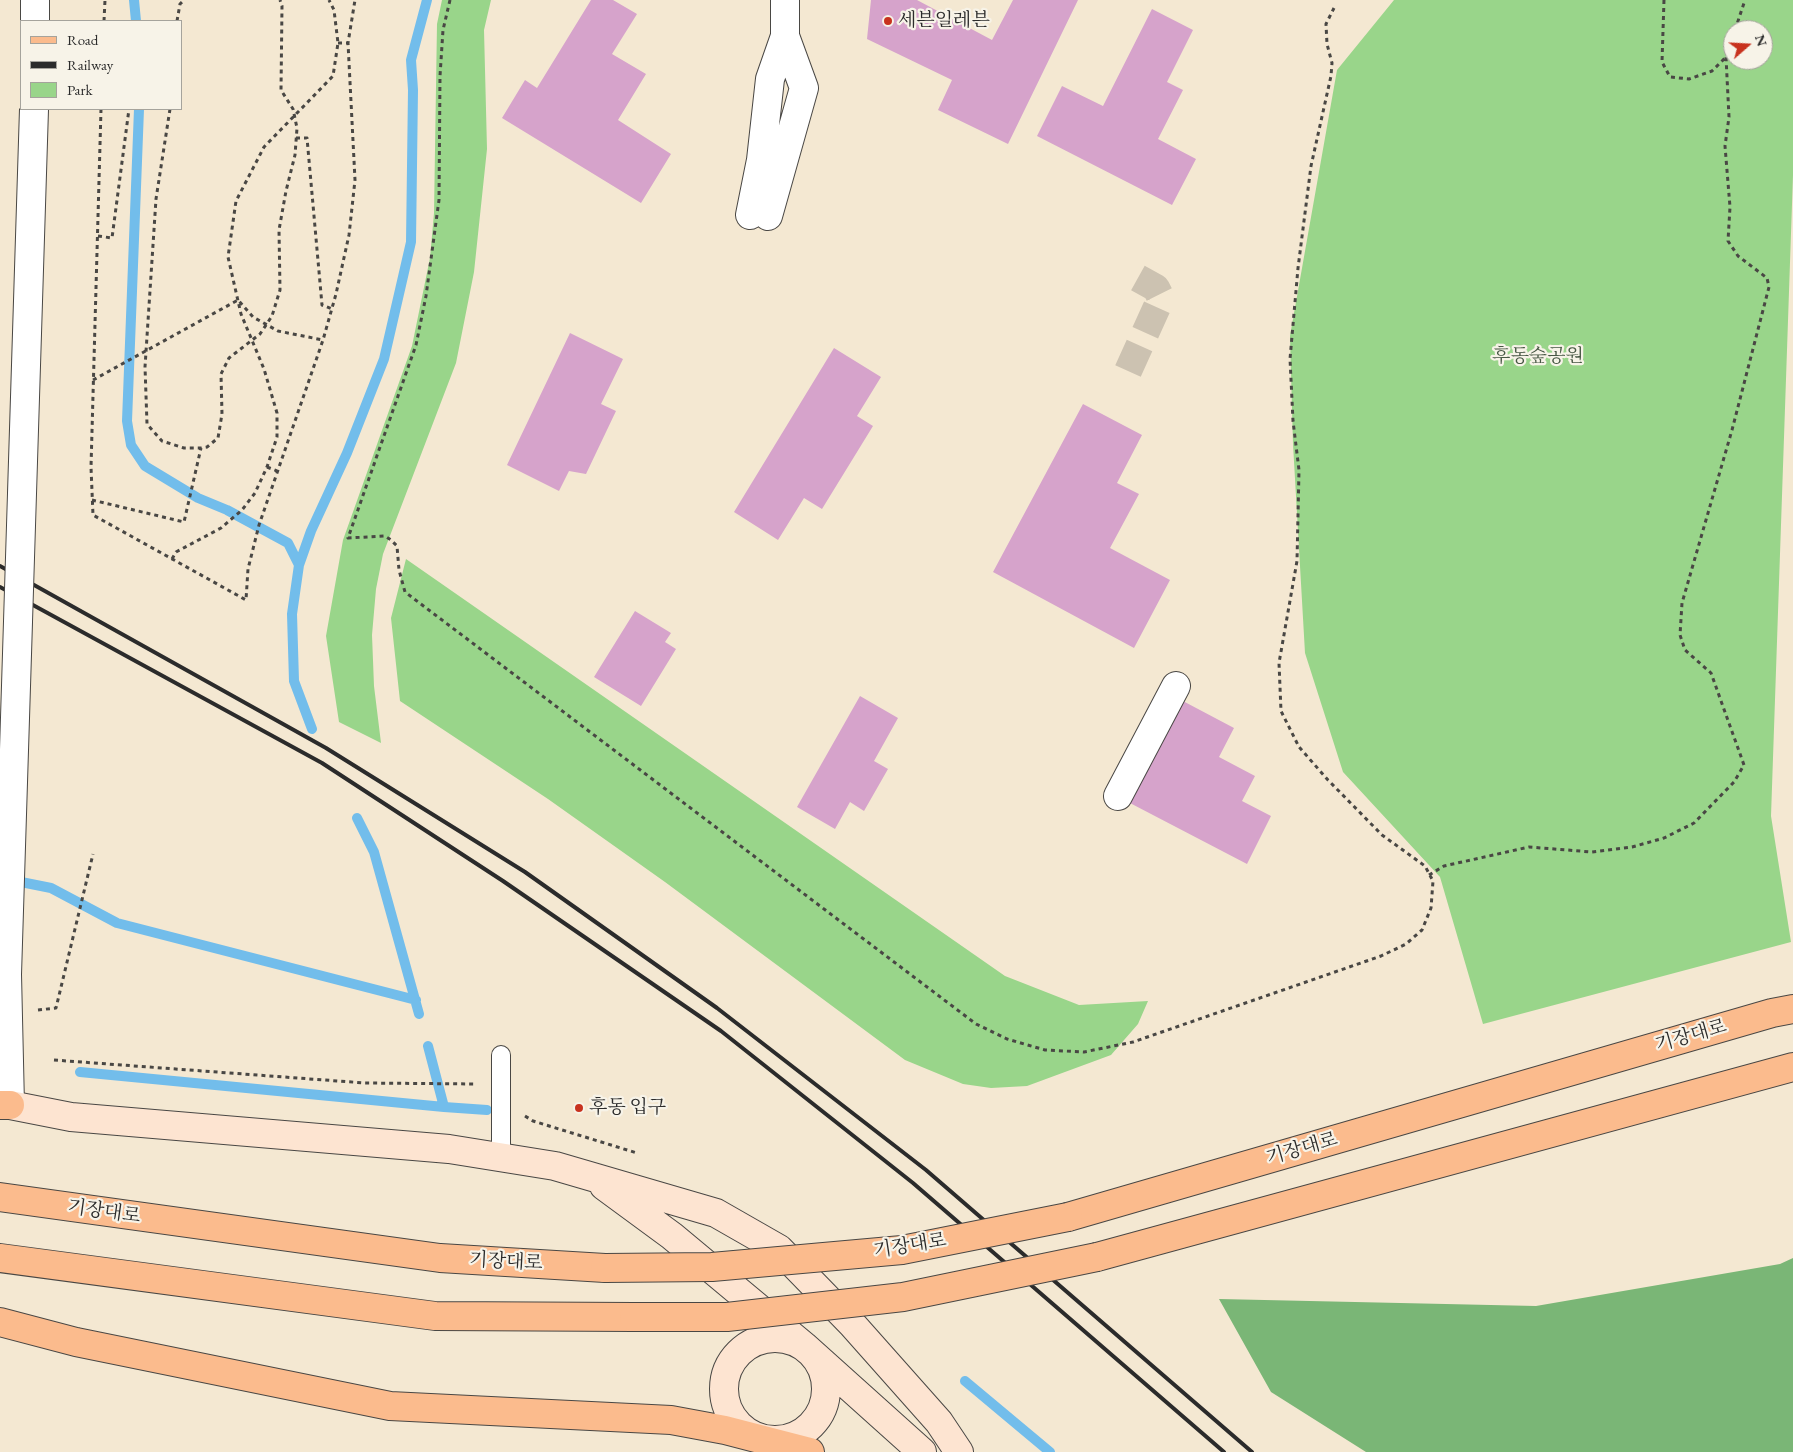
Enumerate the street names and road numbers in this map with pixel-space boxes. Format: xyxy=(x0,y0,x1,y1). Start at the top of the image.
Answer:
street label: 기장대로 xyxy=(1653,1015,1729,1057)
street label: 기장대로 xyxy=(1264,1128,1340,1170)
street label: 기장대로 xyxy=(66,1196,142,1228)
street label: 기장대로 xyxy=(872,1229,948,1263)
street label: 기장대로 xyxy=(469,1249,543,1275)

